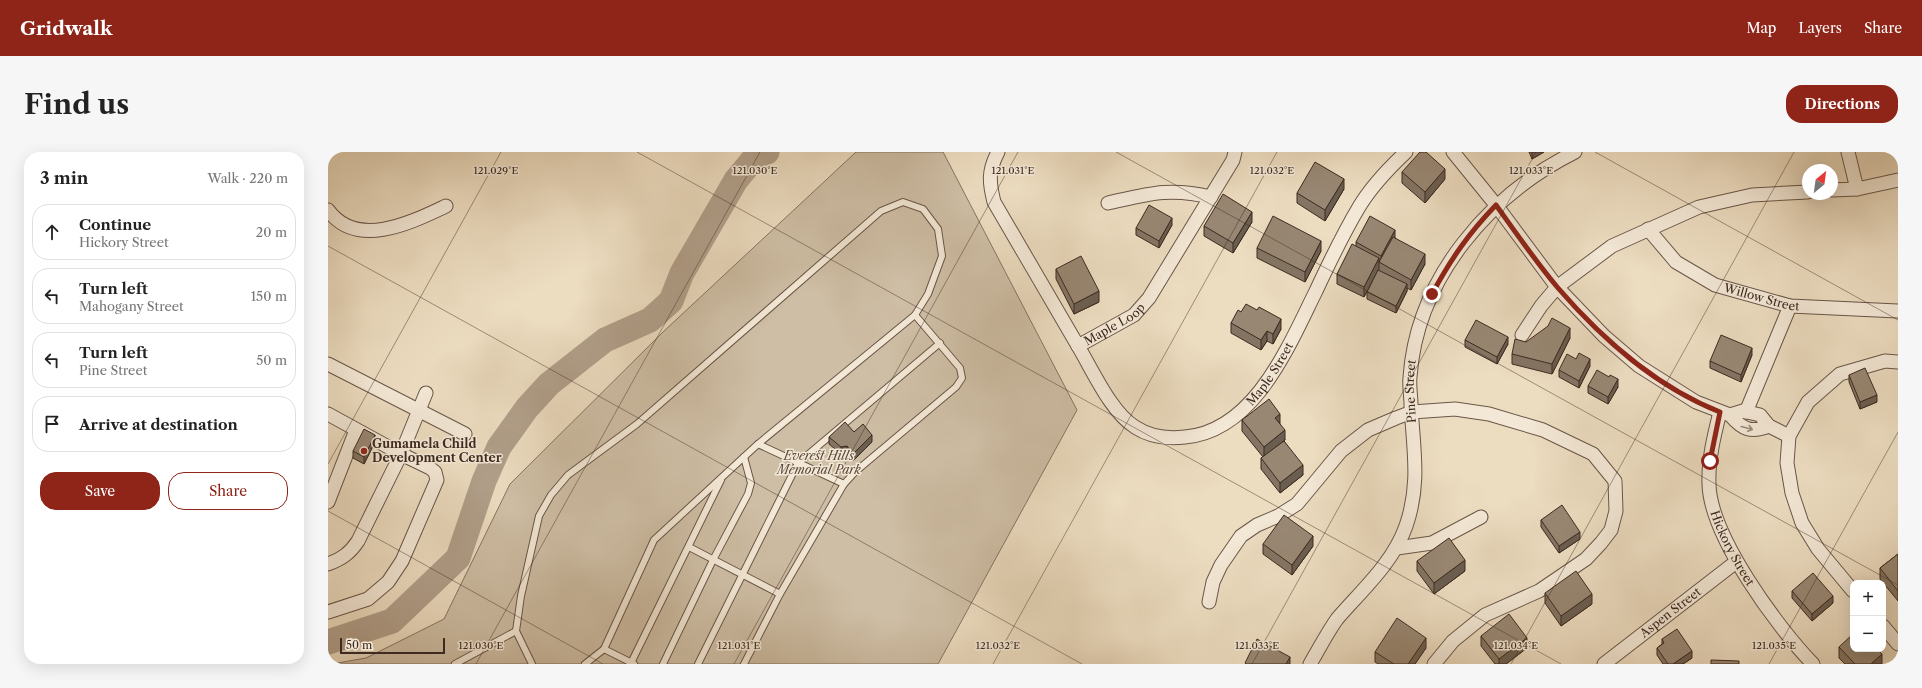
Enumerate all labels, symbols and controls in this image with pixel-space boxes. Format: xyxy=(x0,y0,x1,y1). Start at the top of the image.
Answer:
text: Gridwalk xyxy=(20,17,113,40)
text: Map xyxy=(1746,19,1776,37)
text: Layers xyxy=(1798,19,1842,37)
text: Share xyxy=(1864,19,1902,37)
button: Directions xyxy=(1786,85,1898,123)
text: Find us xyxy=(24,87,129,121)
text: 121.029°E xyxy=(474,164,518,177)
text: 121.030°E xyxy=(732,164,778,177)
text: 121.031°E xyxy=(992,164,1034,177)
text: 121.032°E xyxy=(1250,164,1294,177)
text: 121.033°E xyxy=(1509,164,1553,177)
north arrow xyxy=(1802,164,1838,200)
text: 3 min xyxy=(40,168,89,188)
text: Walk · 220 m xyxy=(208,170,288,186)
text: Continue xyxy=(79,215,151,234)
icon: ahead xyxy=(41,221,63,243)
text: 20 m xyxy=(256,224,287,240)
text: Hickory Street xyxy=(79,234,169,250)
text: Turn left xyxy=(79,279,148,298)
street label: Willow Street xyxy=(1721,280,1801,313)
icon: left xyxy=(41,285,63,307)
route end xyxy=(1423,285,1441,303)
text: 150 m xyxy=(251,288,287,304)
text: Mahogany Street xyxy=(79,298,184,314)
street label: Maple Loop xyxy=(1081,300,1148,348)
street label: Maple Street xyxy=(1243,339,1297,409)
text: Turn left xyxy=(79,343,148,362)
icon: left xyxy=(41,349,63,371)
text: 50 m xyxy=(256,352,287,368)
street label: Pine Street xyxy=(1402,358,1419,424)
text: Pine Street xyxy=(79,362,147,378)
icon: arrive xyxy=(41,413,63,435)
text: Arrive at destination xyxy=(79,415,238,434)
one-way arrow xyxy=(1741,425,1754,433)
place label: Gumamela Child Development Center xyxy=(372,436,502,465)
marker: Gumamela Child Development Center xyxy=(359,446,369,456)
park label: Everest Hills Memorial Park xyxy=(775,448,862,477)
route start xyxy=(1701,452,1719,470)
button: Save xyxy=(40,472,160,510)
button: Share xyxy=(168,472,288,510)
street label: Hickory Street xyxy=(1707,508,1758,589)
map controls xyxy=(1850,580,1886,652)
button: + xyxy=(1850,580,1886,616)
street label: Aspen Street xyxy=(1636,584,1704,641)
button: − xyxy=(1850,616,1886,652)
scale bar xyxy=(340,636,445,655)
text: 50 m xyxy=(346,638,372,652)
text: 121.030°E xyxy=(458,639,504,652)
text: 121.031°E xyxy=(718,639,760,652)
text: 121.032°E xyxy=(976,639,1020,652)
text: 121.033°E xyxy=(1235,639,1279,652)
text: 121.034°E xyxy=(1494,639,1538,652)
text: 121.035°E xyxy=(1752,639,1796,652)

